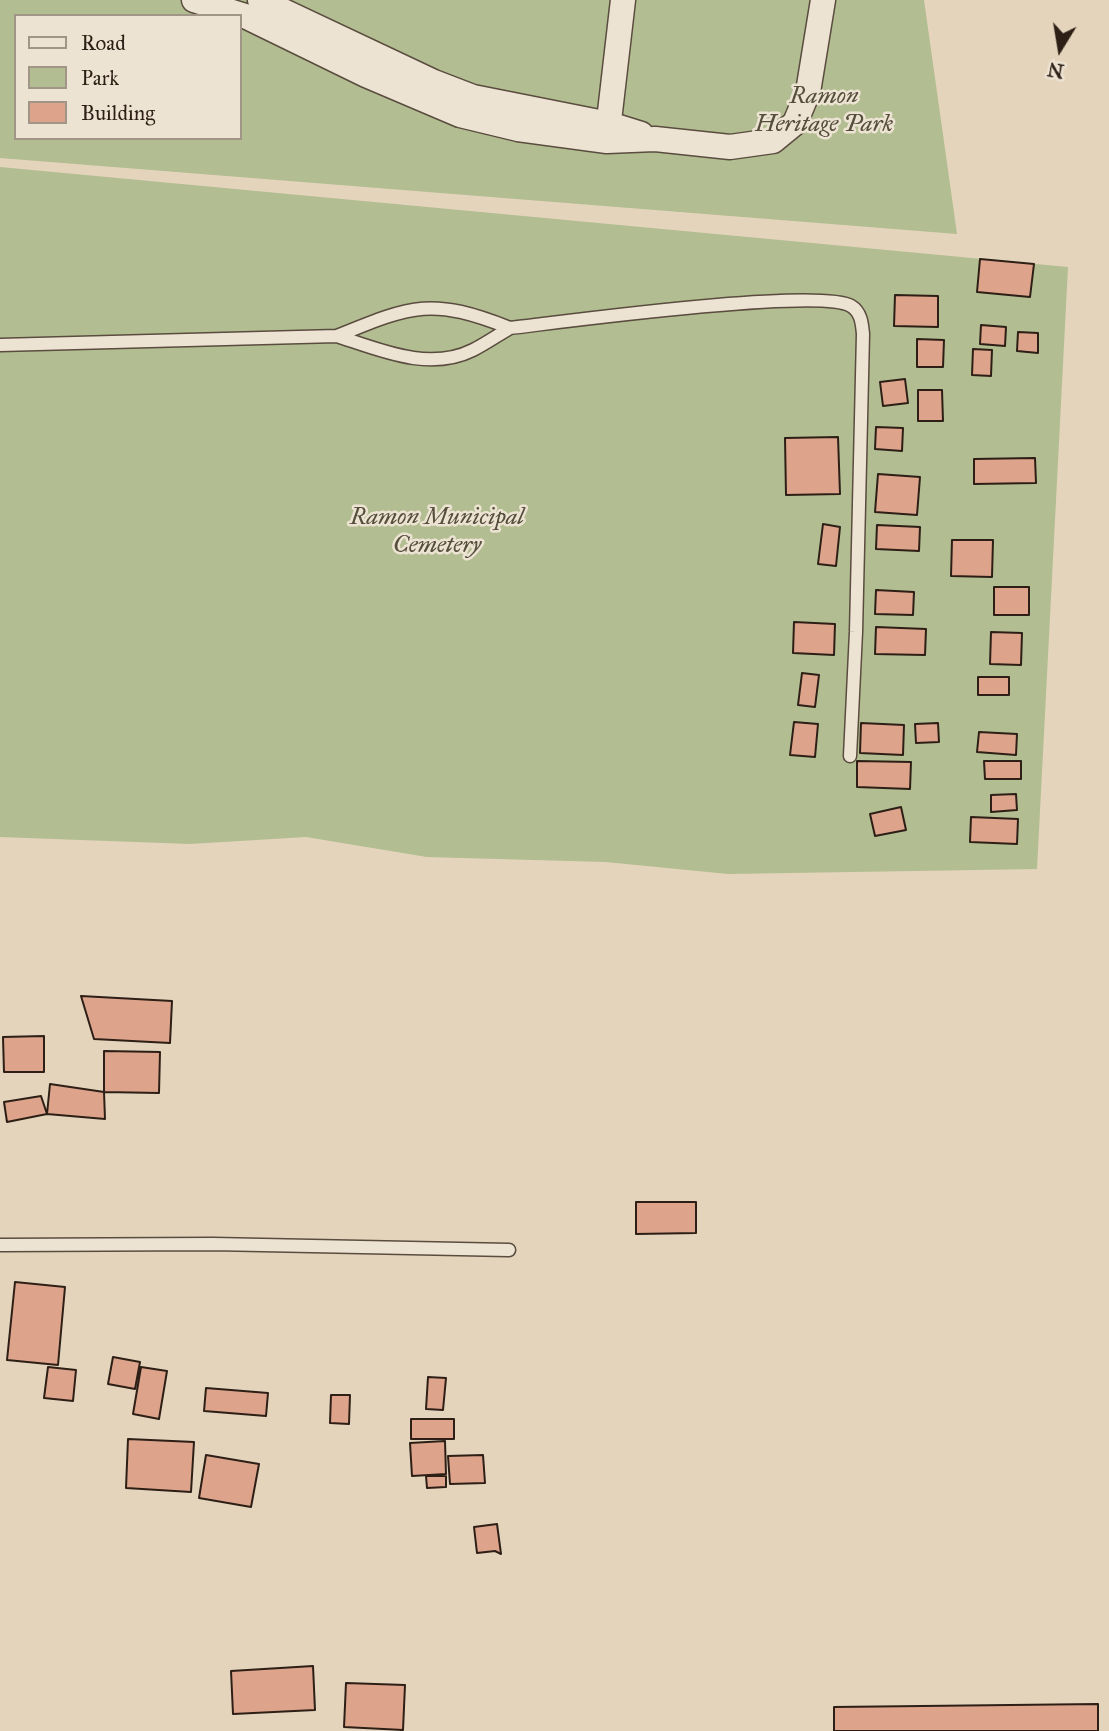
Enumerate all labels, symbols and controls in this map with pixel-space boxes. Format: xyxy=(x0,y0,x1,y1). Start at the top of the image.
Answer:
legend xyxy=(14,14,242,140)
north arrow xyxy=(1025,14,1095,84)
text: Road xyxy=(81,30,126,56)
text: N xyxy=(1046,57,1066,83)
text: Park xyxy=(81,65,119,91)
park label: Ramon Heritage Park xyxy=(755,83,893,139)
text: Building xyxy=(81,100,155,126)
park label: Ramon Municipal Cemetery xyxy=(350,504,524,560)

